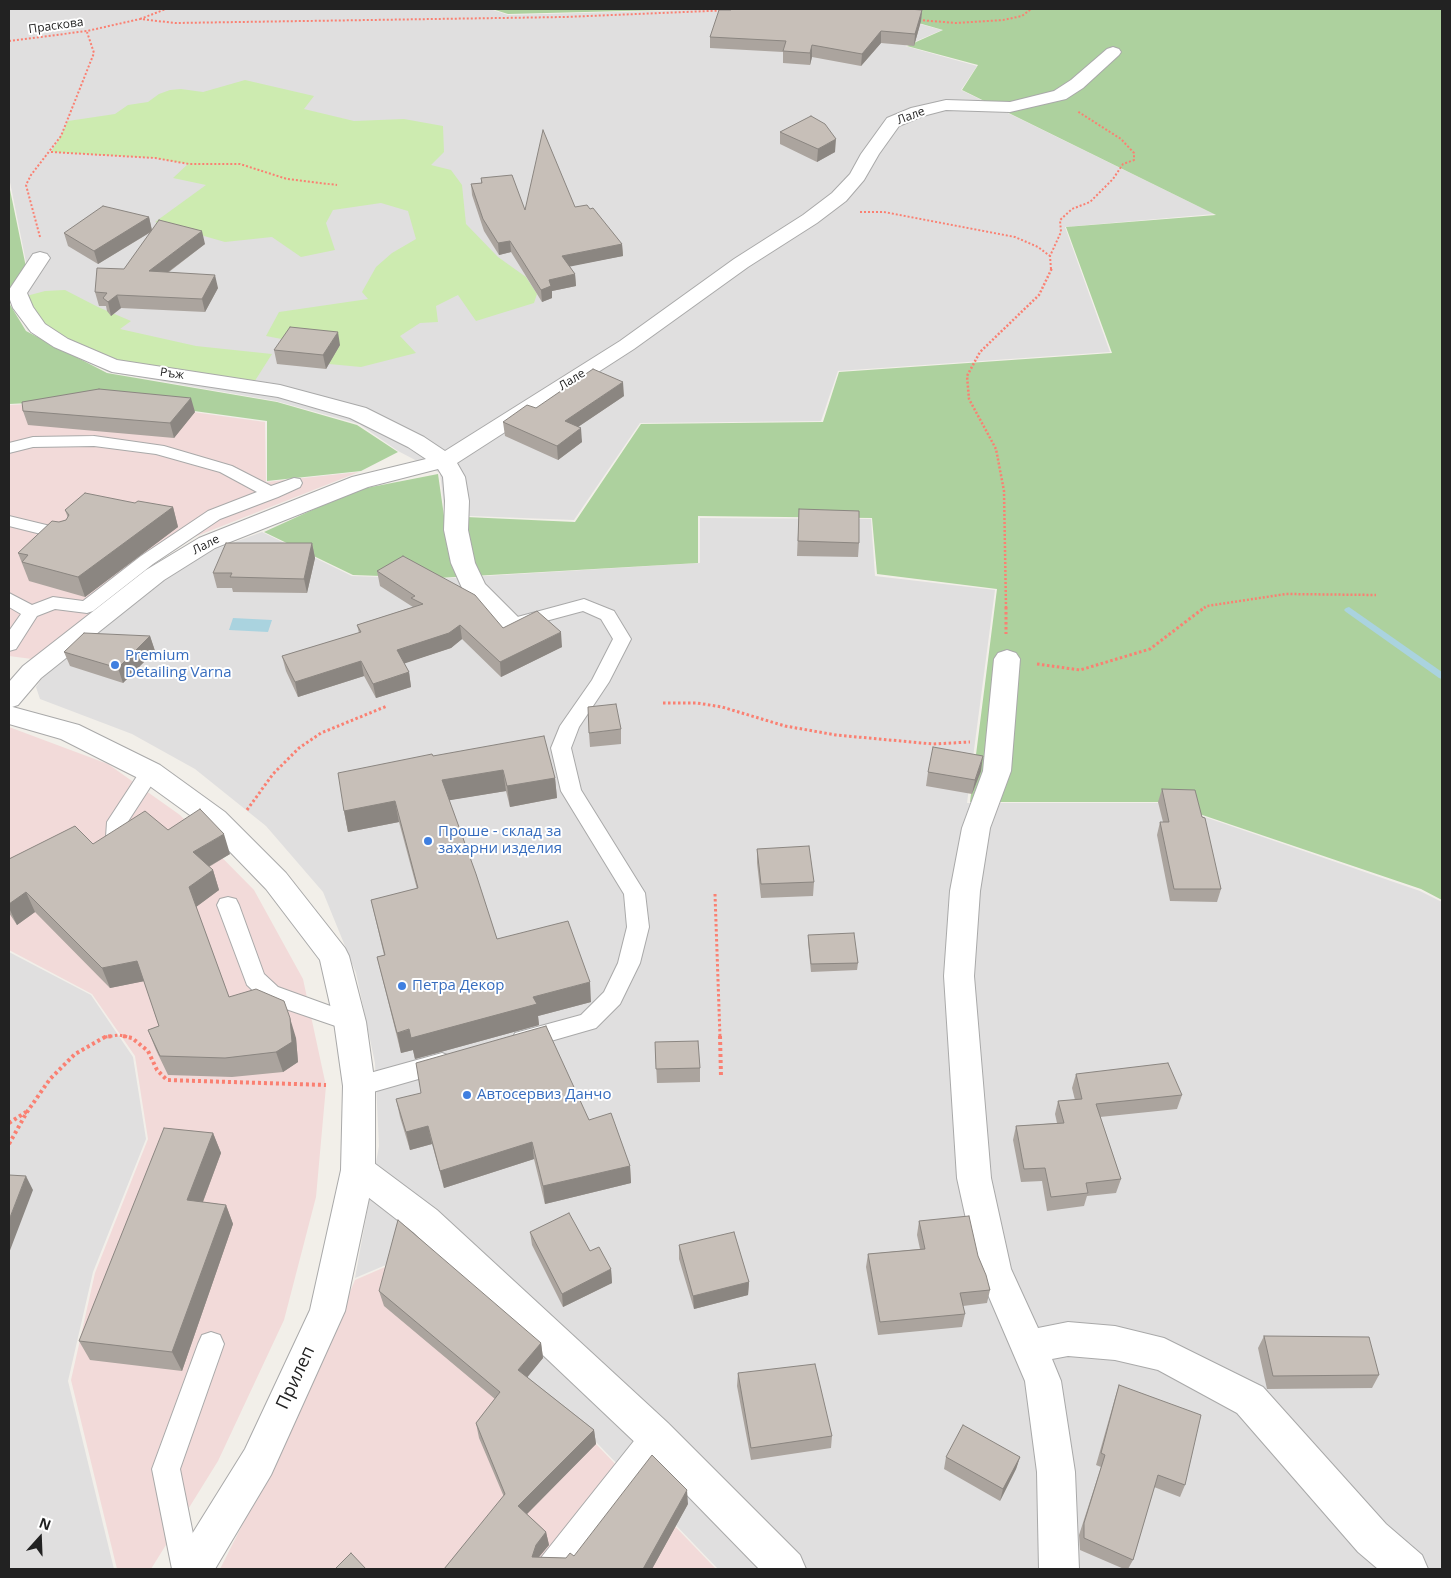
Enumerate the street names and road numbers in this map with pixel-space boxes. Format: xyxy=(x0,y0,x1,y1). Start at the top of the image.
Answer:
street label: Праскова xyxy=(28,15,84,37)
street label: Лале xyxy=(895,104,927,128)
street label: Ръж xyxy=(159,365,185,383)
street label: Лале xyxy=(556,366,588,394)
street label: Лале xyxy=(190,532,222,558)
street label: Прилеп xyxy=(272,1343,320,1413)

